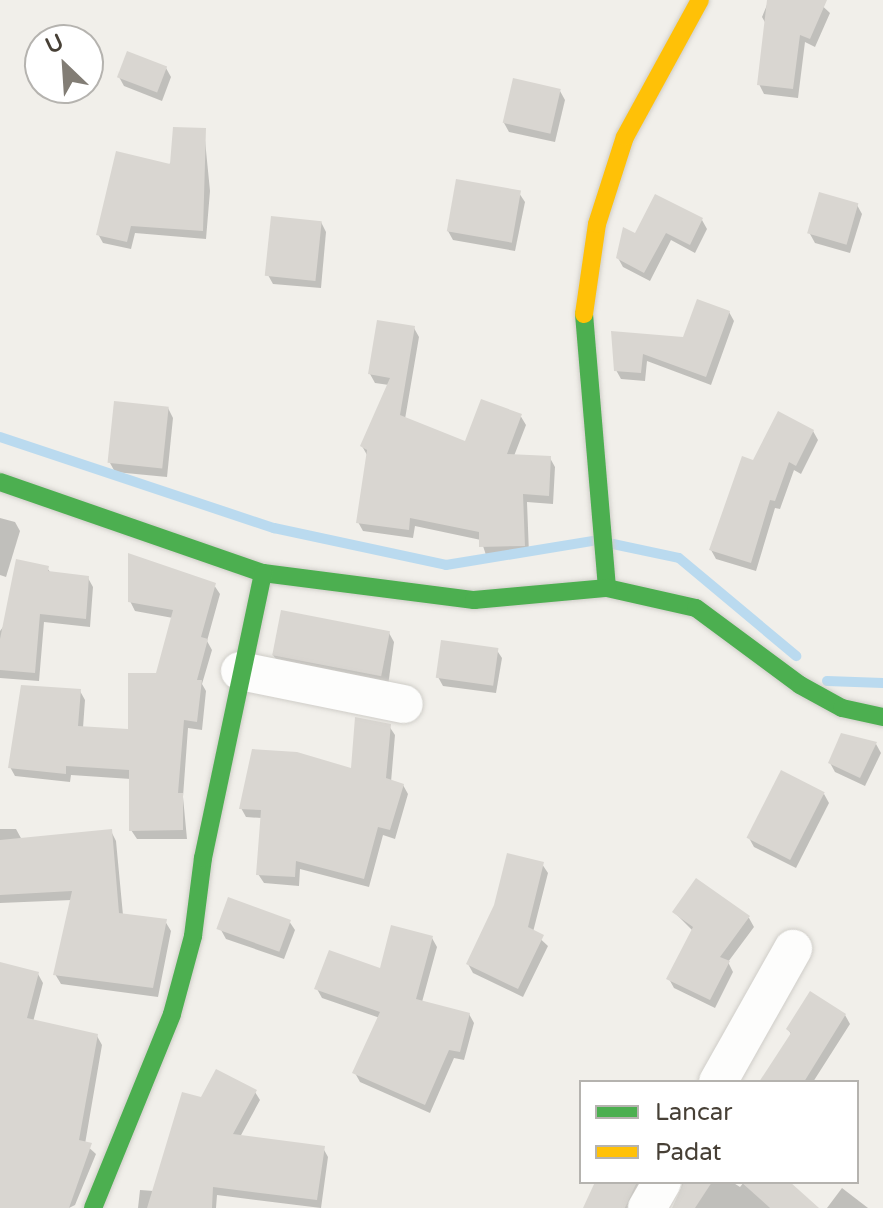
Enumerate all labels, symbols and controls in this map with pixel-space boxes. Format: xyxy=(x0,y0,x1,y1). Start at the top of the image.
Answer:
north arrow xyxy=(24,24,104,104)
text: U xyxy=(42,29,68,59)
legend xyxy=(579,1080,859,1184)
text: Lancar xyxy=(655,1098,732,1127)
text: Padat xyxy=(655,1138,722,1167)

